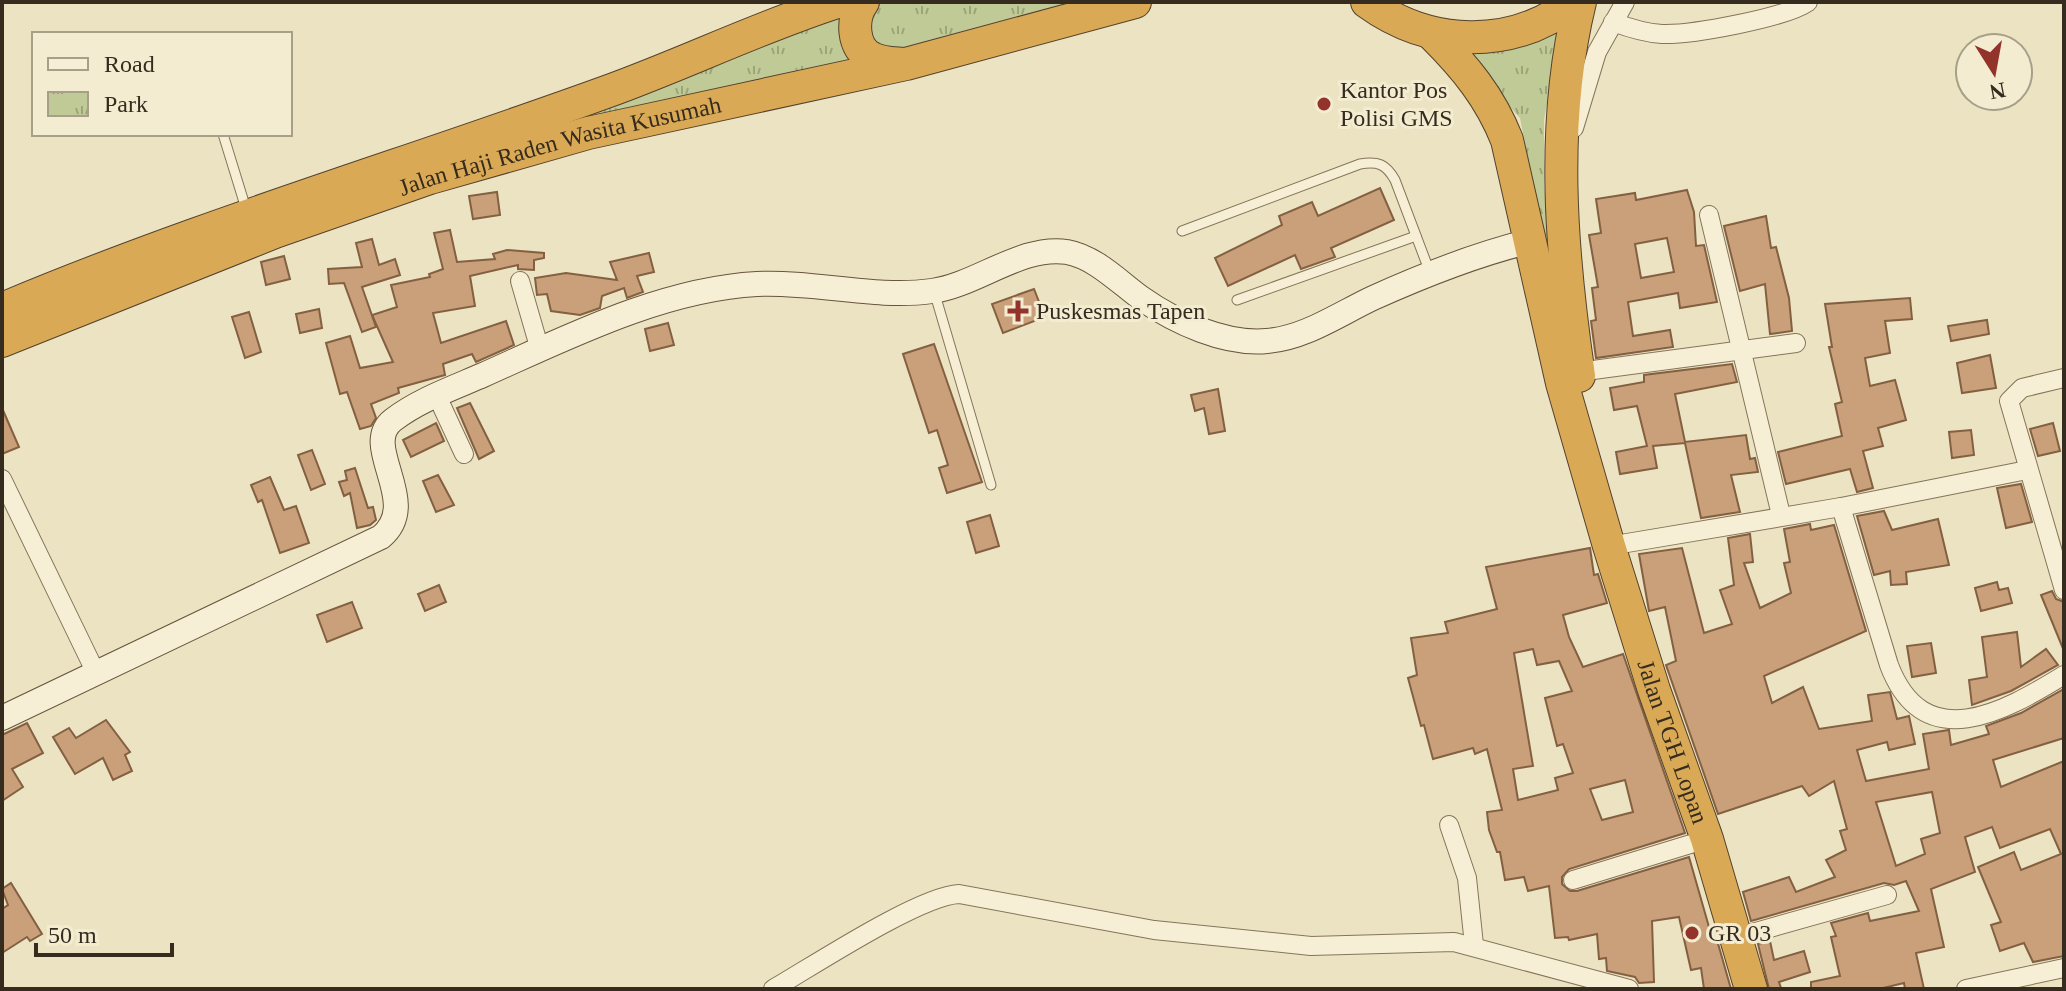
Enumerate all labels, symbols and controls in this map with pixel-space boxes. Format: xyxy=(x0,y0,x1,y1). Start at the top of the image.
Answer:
legend xyxy=(32,32,292,136)
north arrow xyxy=(1954,32,2034,112)
text: Road xyxy=(104,51,155,77)
place label: Kantor Pos Polisi GMS xyxy=(1340,77,1453,131)
text: N xyxy=(1987,77,2008,105)
text: Park xyxy=(104,91,148,117)
street label: Jalan Haji Raden Wasita Kusumah xyxy=(395,92,723,201)
marker: Kantor Pos Polisi GMS xyxy=(1315,95,1333,113)
place label: Puskesmas Tapen xyxy=(1036,298,1205,324)
marker: Puskesmas Tapen xyxy=(1007,300,1029,322)
street label: Jalan TGH Lopan xyxy=(1632,657,1713,827)
scale bar xyxy=(36,907,172,957)
place label: GR 03 xyxy=(1708,920,1771,946)
text: 50 m xyxy=(48,922,97,948)
marker: GR 03 xyxy=(1683,924,1701,942)

